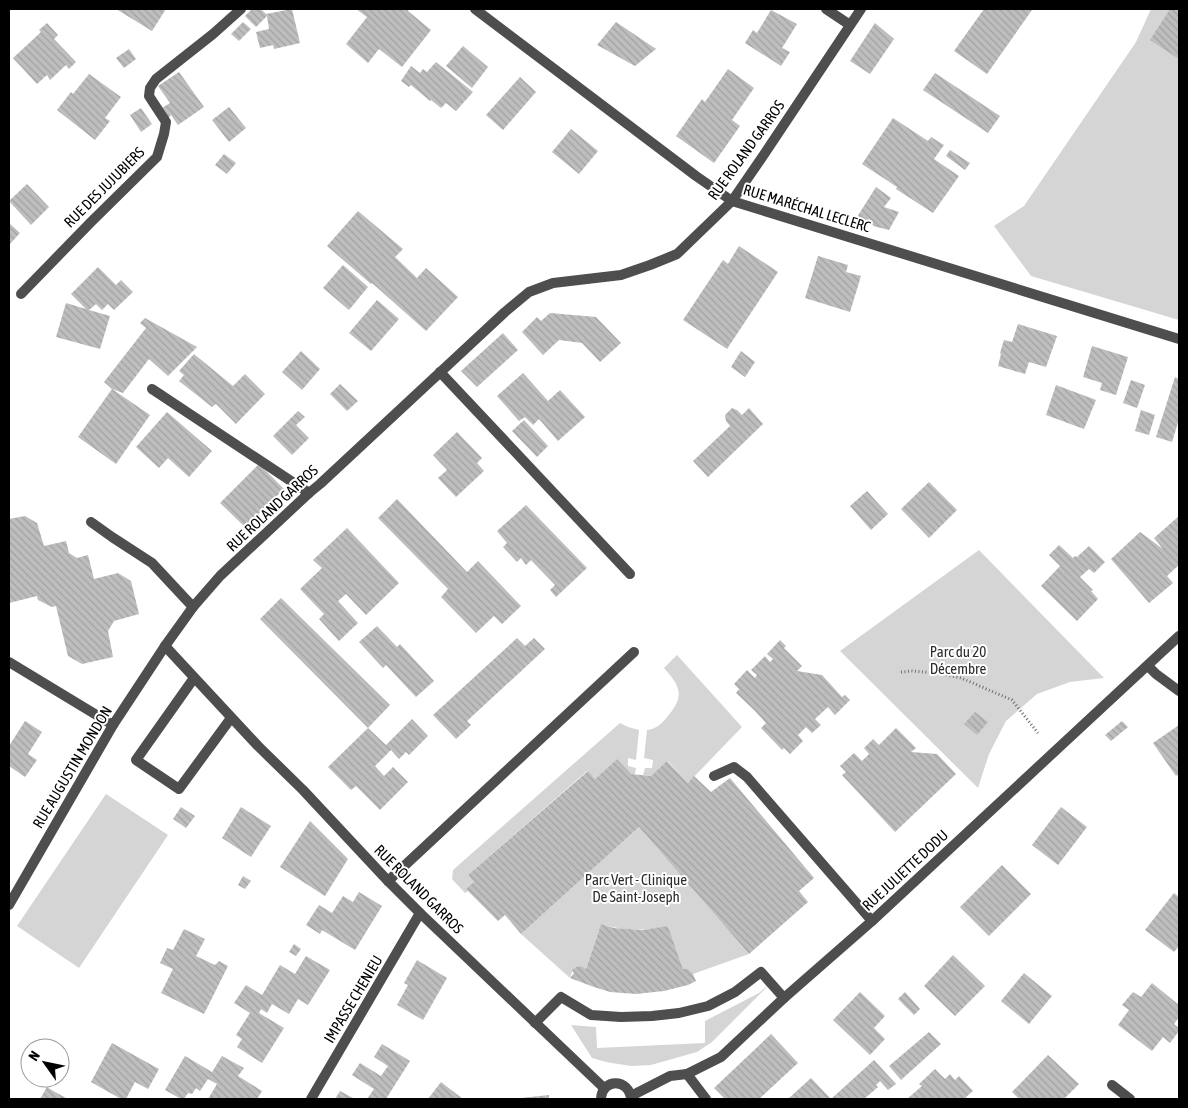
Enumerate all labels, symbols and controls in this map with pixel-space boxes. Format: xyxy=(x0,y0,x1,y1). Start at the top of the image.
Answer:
street label: RUE ROLAND GARROS xyxy=(704,97,788,203)
street label: RUE DES JUJUBIERS xyxy=(60,143,148,231)
street label: RUE MARÉCHAL LECLERC xyxy=(741,181,873,235)
street label: RUE ROLAND GARROS xyxy=(223,461,321,555)
park label: Parc du 20 Décembre xyxy=(930,643,987,677)
street label: RUE AUGUSTIN MONDON xyxy=(29,703,115,831)
street label: RUE JULIETTE DODU xyxy=(859,826,951,914)
street label: RUE ROLAND GARROS xyxy=(371,841,467,937)
park label: Parc Vert - Clinique De Saint-Joseph xyxy=(585,871,687,905)
street label: IMPASSE CHENIEU xyxy=(320,952,386,1046)
north arrow xyxy=(20,1038,70,1088)
text: N xyxy=(25,1048,43,1064)

